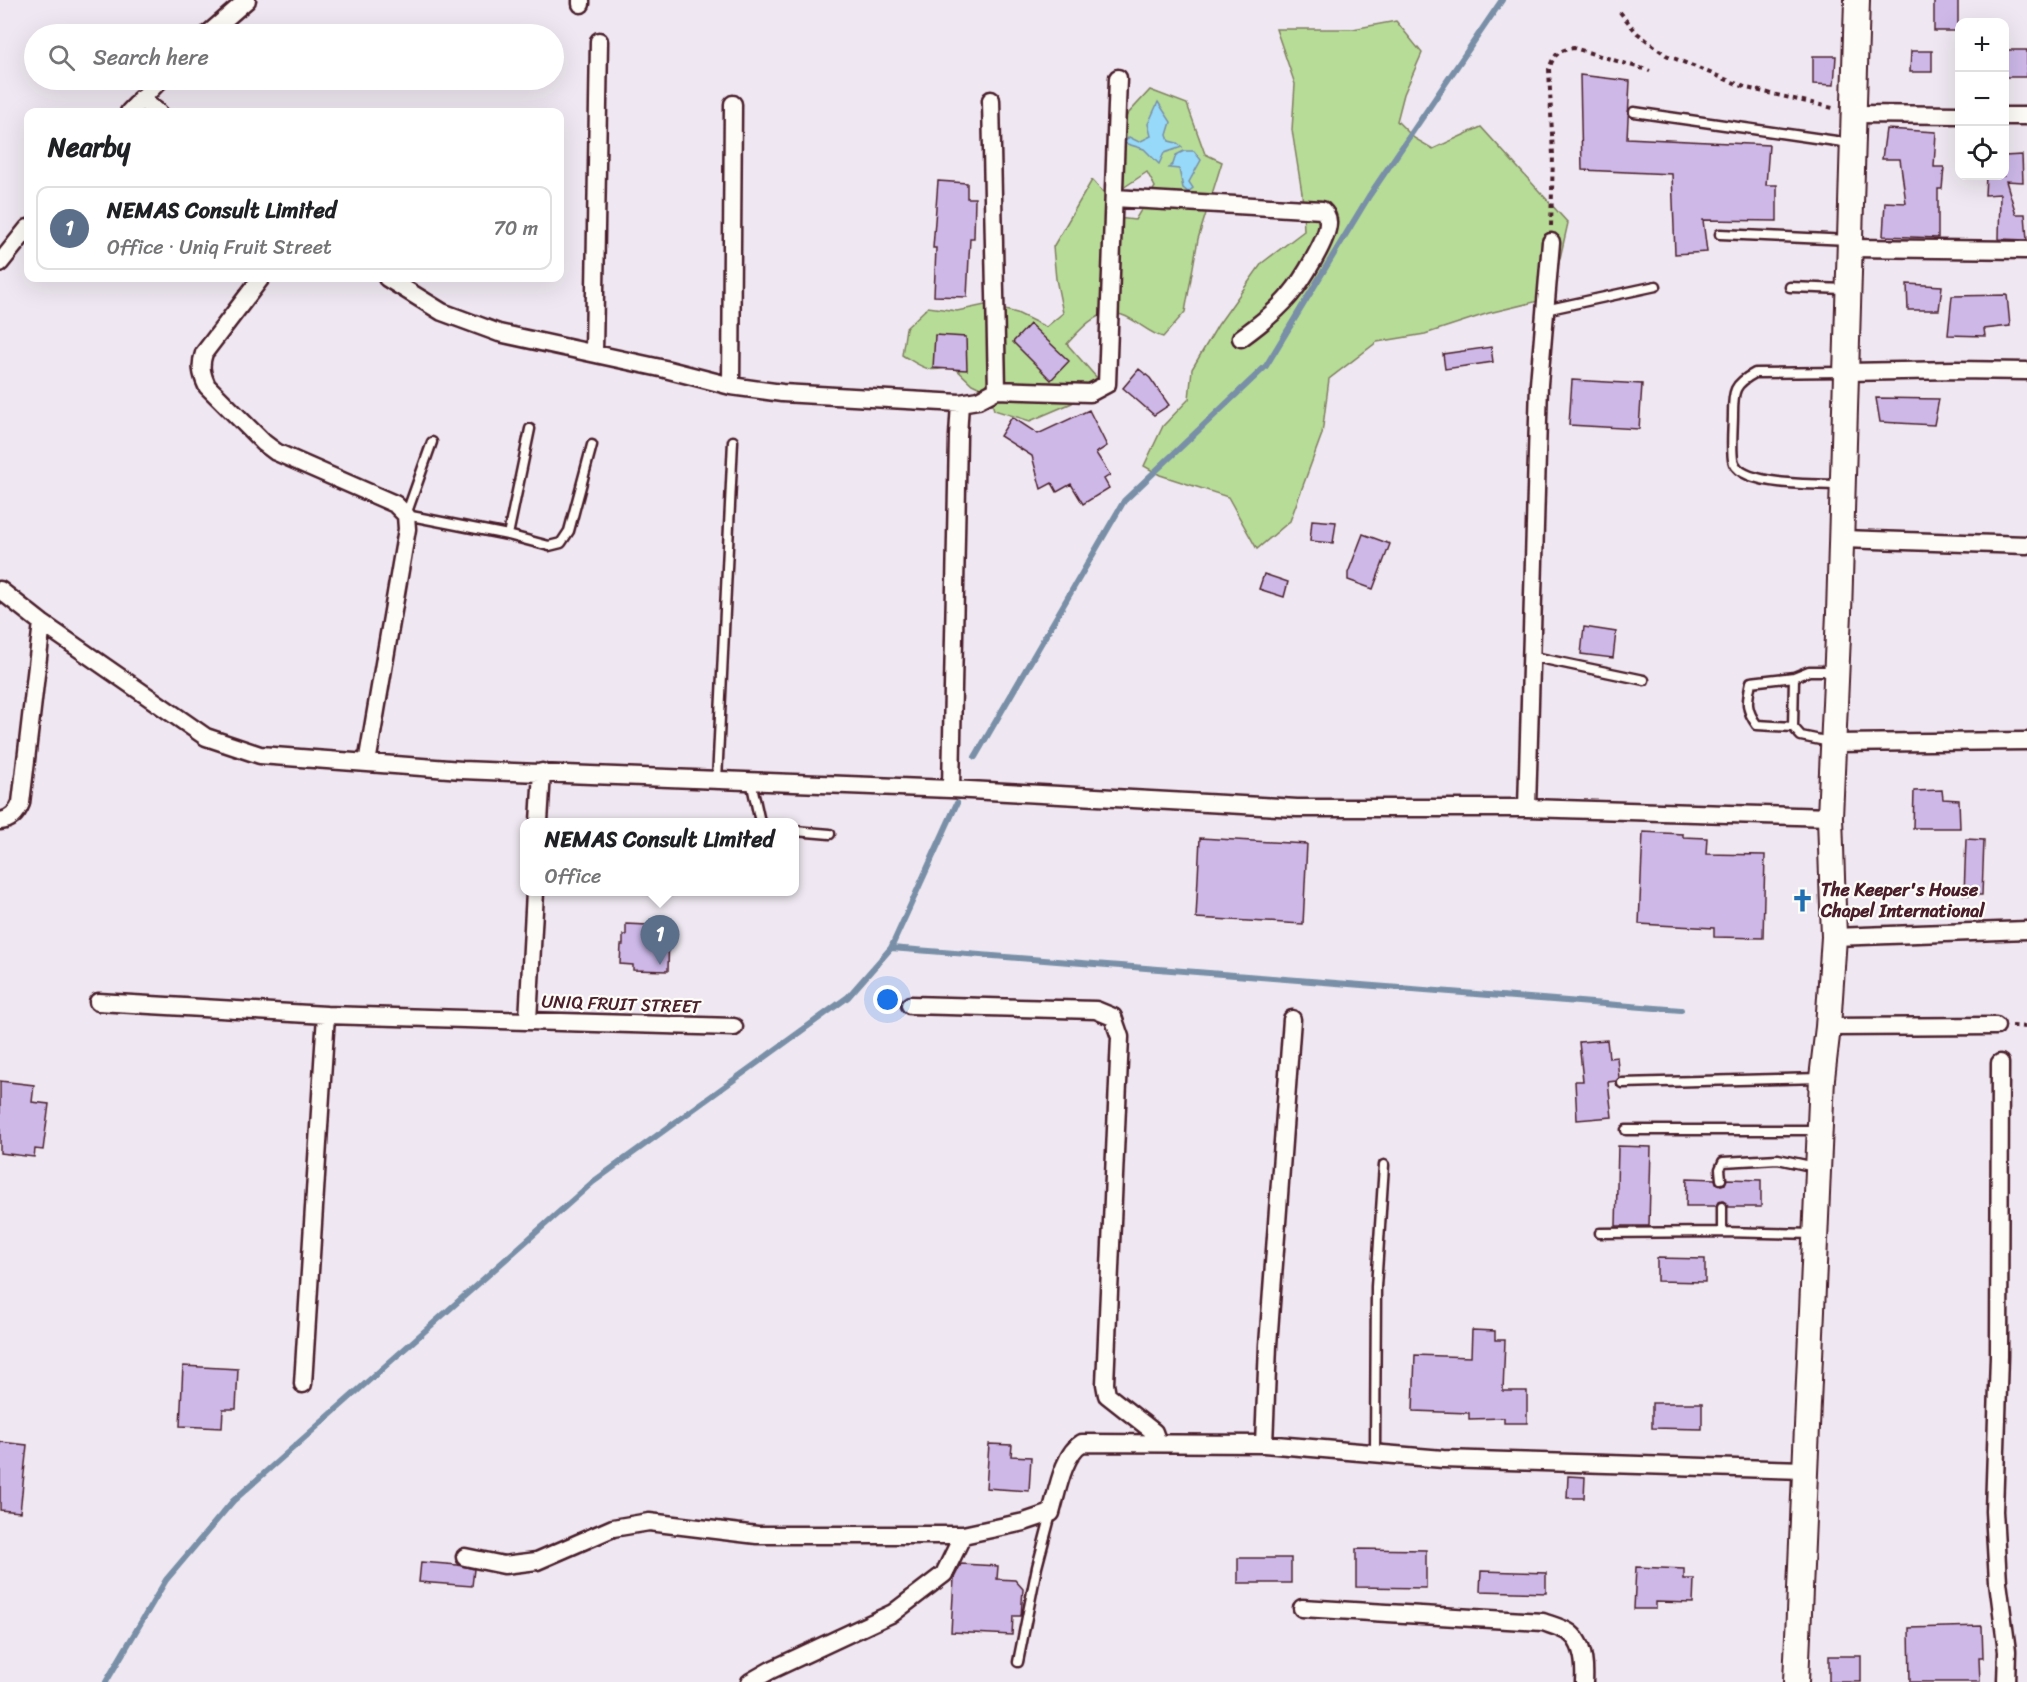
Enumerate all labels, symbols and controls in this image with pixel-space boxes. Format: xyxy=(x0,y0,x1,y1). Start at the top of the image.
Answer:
map controls xyxy=(1955,18,2009,180)
button: + xyxy=(1955,18,2009,72)
search box xyxy=(24,24,564,90)
text: Search here xyxy=(93,38,209,77)
icon: search xyxy=(45,41,78,74)
button: − xyxy=(1955,72,2009,126)
text: Nearby xyxy=(48,124,130,170)
button: locate xyxy=(1955,126,2009,180)
text: NEMAS Consult Limited xyxy=(107,191,336,230)
text: 1 xyxy=(65,211,74,246)
text: 70 m xyxy=(493,211,538,246)
text: Office · Uniq Fruit Street xyxy=(107,230,332,265)
popup xyxy=(520,818,799,896)
text: NEMAS Consult Limited xyxy=(545,820,774,859)
text: Office xyxy=(545,859,601,894)
place label: The Keeper's House Chapel International xyxy=(1820,874,1985,927)
church icon: The Keeper's House Chapel International xyxy=(1790,887,1816,913)
pin: 1 xyxy=(640,916,680,965)
street label: UNIQ FRUIT STREET xyxy=(541,985,702,1023)
your location xyxy=(873,985,902,1014)

